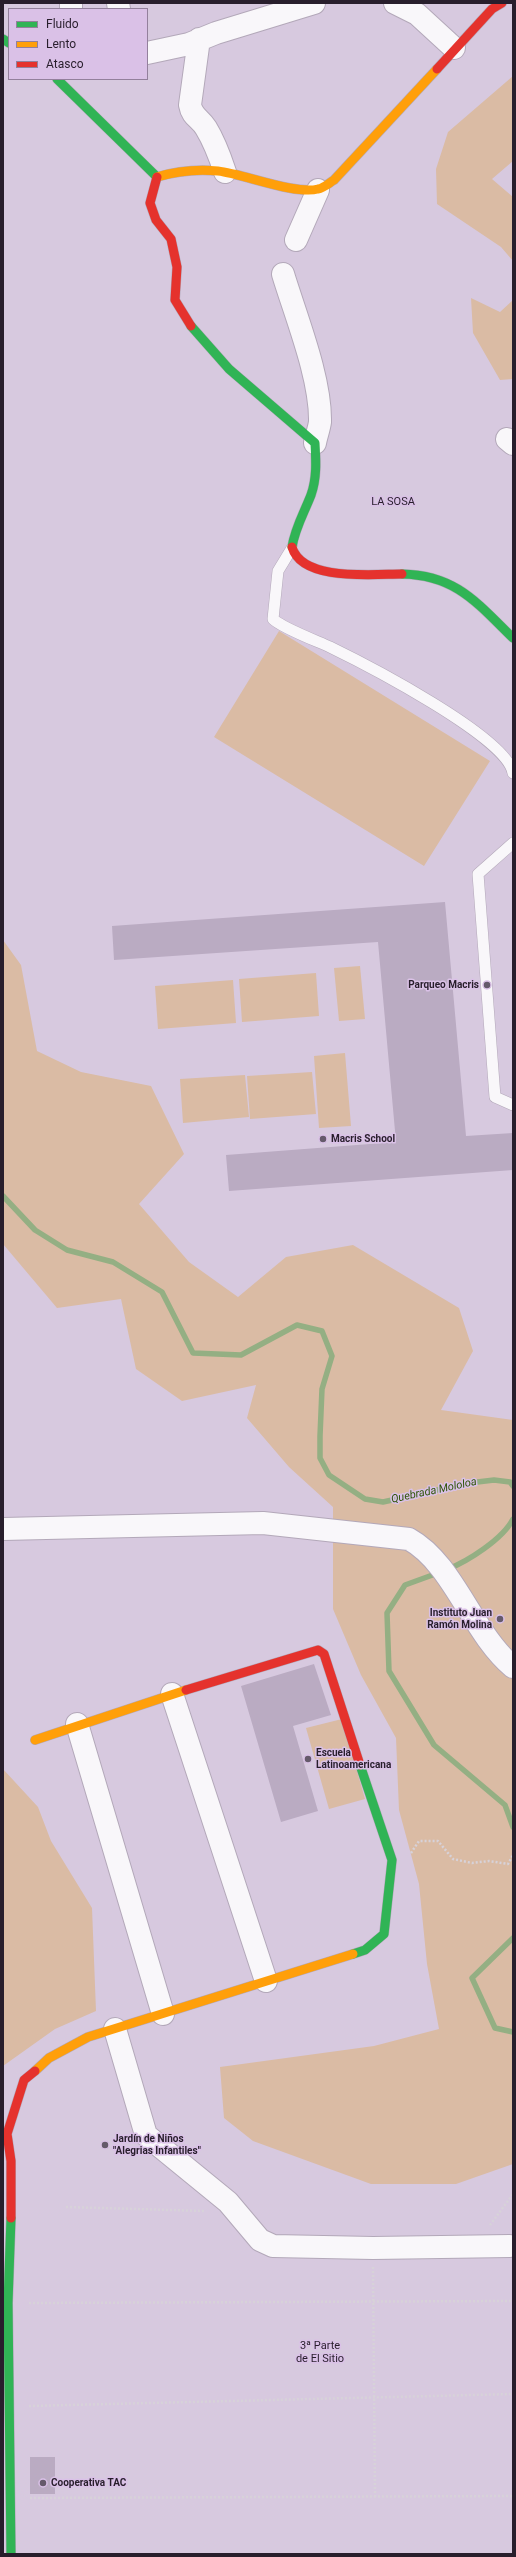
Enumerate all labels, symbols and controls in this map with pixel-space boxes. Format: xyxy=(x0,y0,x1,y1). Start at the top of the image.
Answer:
legend xyxy=(8,8,148,80)
text: Fluido xyxy=(46,17,79,31)
text: Lento xyxy=(46,37,76,51)
text: Atasco xyxy=(46,57,84,71)
district label: LA SOSA xyxy=(368,495,418,509)
place label: Parqueo Macris xyxy=(408,979,479,991)
marker: Parqueo Macris xyxy=(482,980,492,990)
place label: Macris School xyxy=(331,1133,395,1145)
marker: Macris School xyxy=(318,1134,328,1144)
water label: Quebrada Mololoa xyxy=(390,1475,478,1507)
place label: Instituto Juan Ramón Molina xyxy=(427,1607,492,1630)
marker: Instituto Juan Ramón Molina xyxy=(495,1614,505,1624)
place label: Escuela Latinoamericana xyxy=(316,1747,391,1770)
marker: Escuela Latinoamericana xyxy=(303,1754,313,1764)
place label: Jardín de Niños "Alegrias Infantiles" xyxy=(113,2133,201,2156)
marker: Jardín de Niños "Alegrias Infantiles" xyxy=(100,2140,110,2150)
district label: 3ª Parte de El Sitio xyxy=(290,2339,350,2365)
place label: Cooperativa TAC xyxy=(51,2477,126,2489)
marker: Cooperativa TAC xyxy=(38,2478,48,2488)

